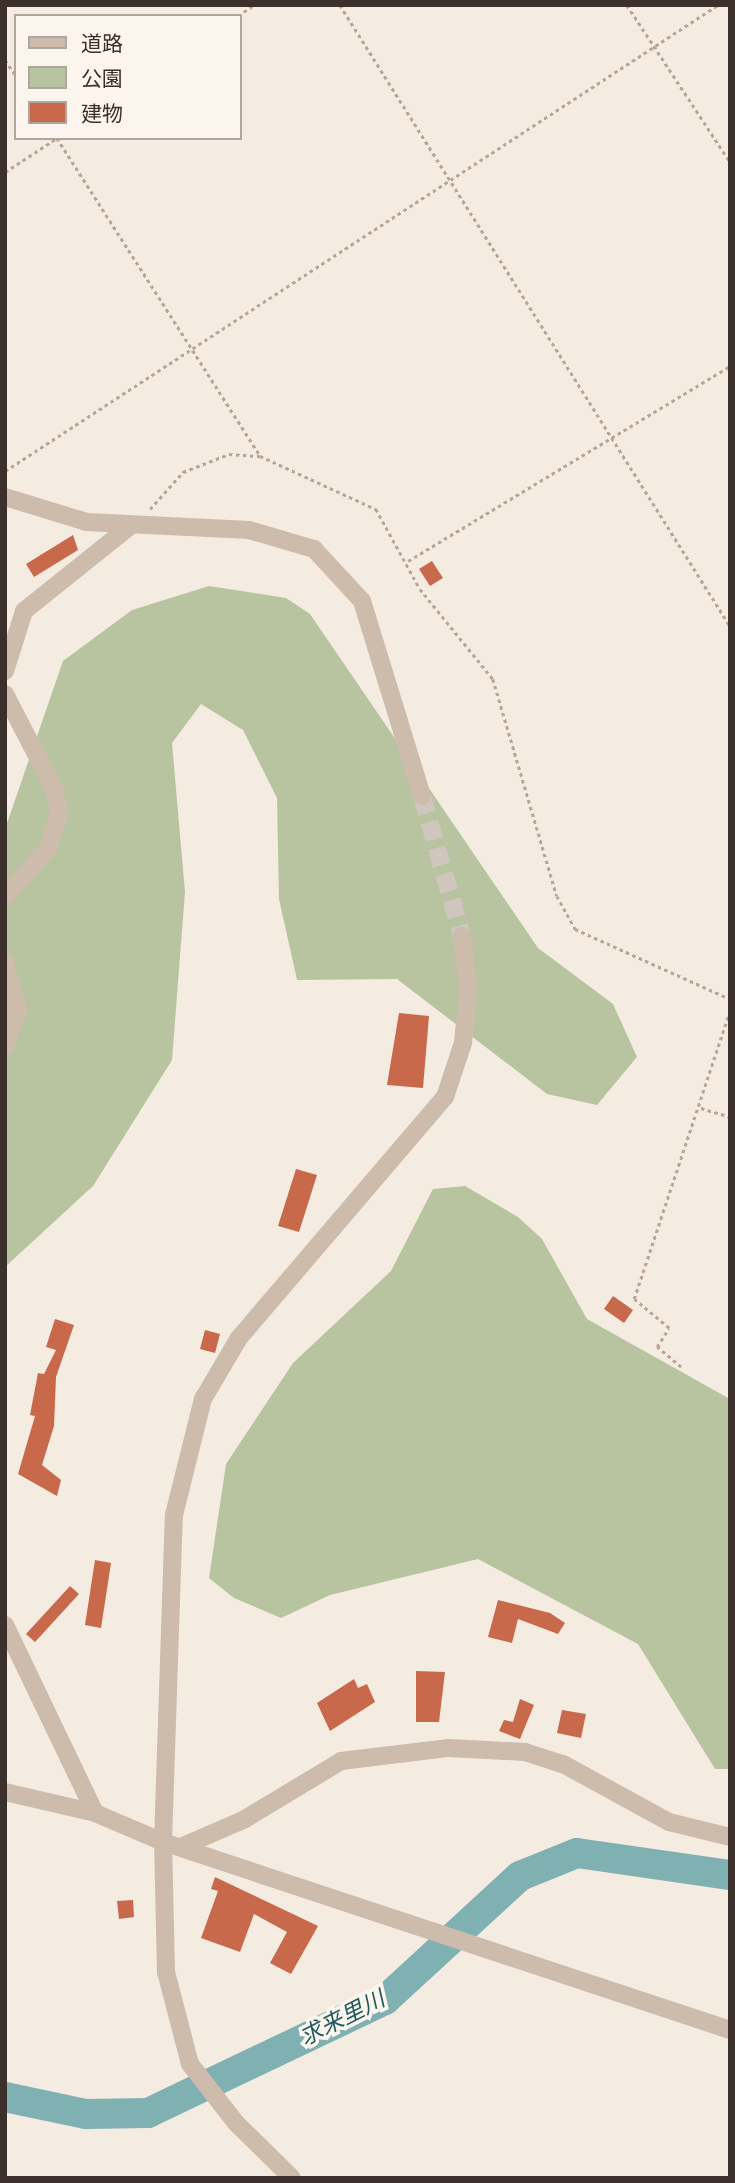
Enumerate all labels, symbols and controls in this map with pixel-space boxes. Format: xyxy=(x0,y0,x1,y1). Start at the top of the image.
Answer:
legend xyxy=(14,14,242,140)
text: 道路 xyxy=(81,30,123,58)
text: 公園 xyxy=(81,65,123,93)
text: 建物 xyxy=(81,100,123,128)
water label: 求来里川 xyxy=(295,1985,389,2051)

